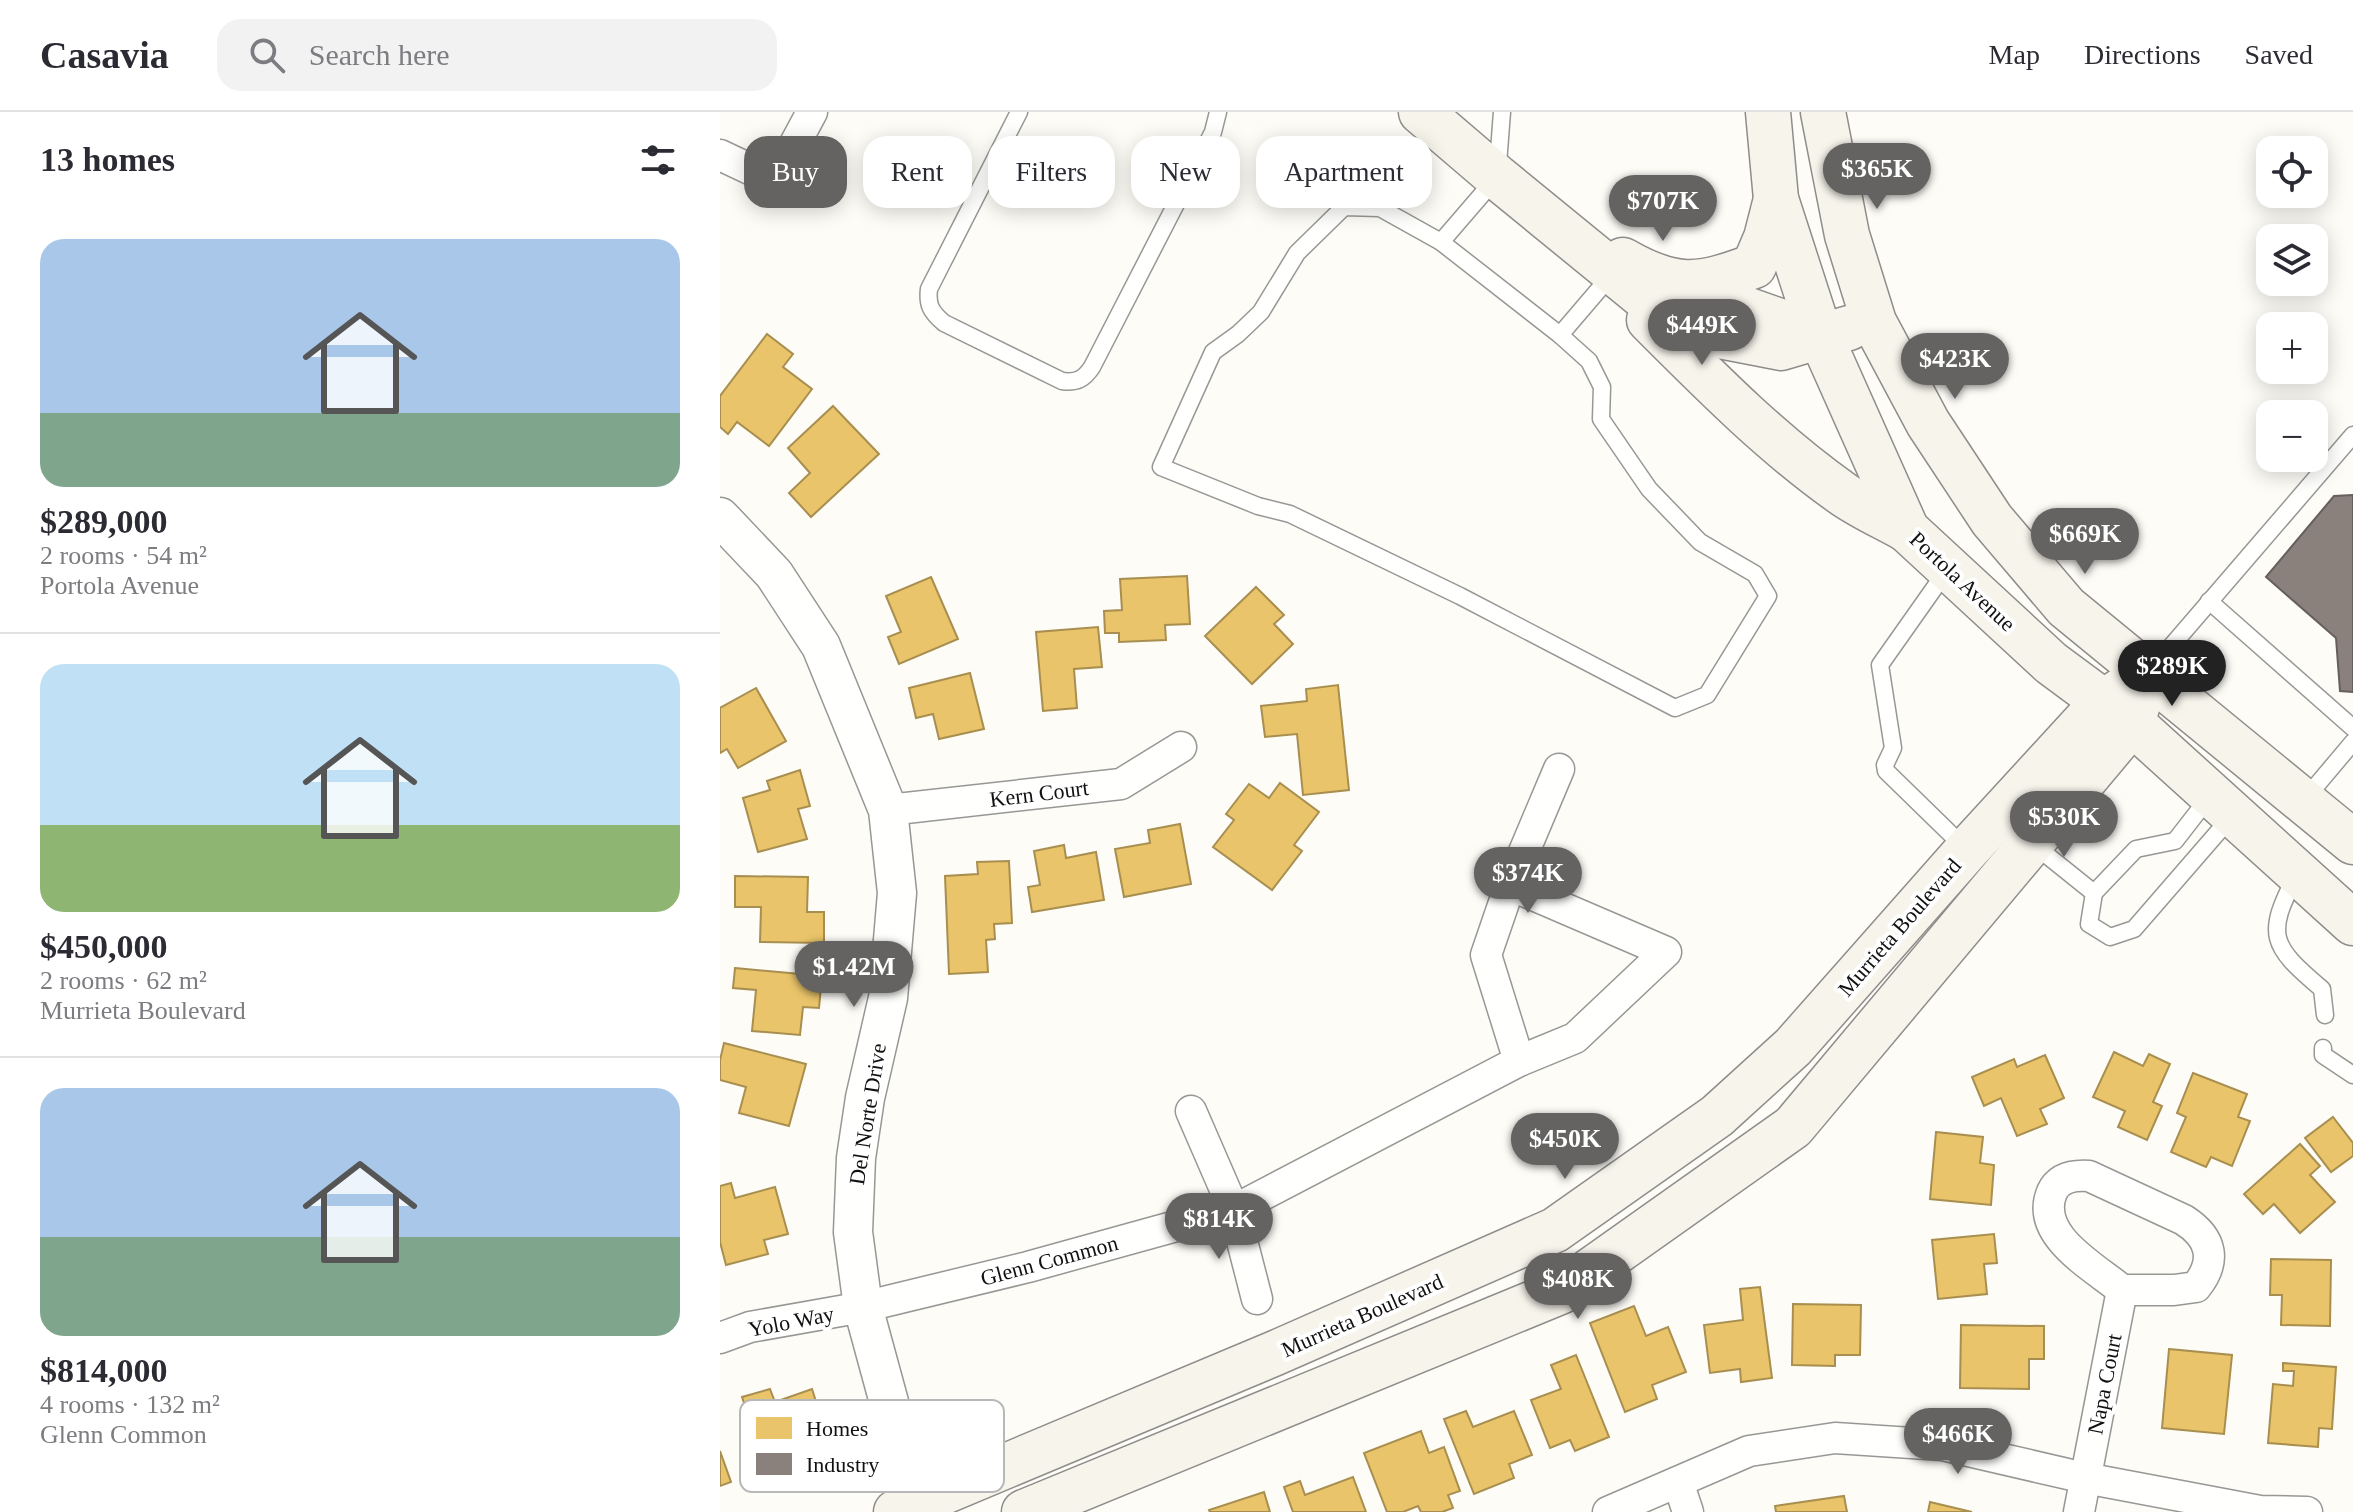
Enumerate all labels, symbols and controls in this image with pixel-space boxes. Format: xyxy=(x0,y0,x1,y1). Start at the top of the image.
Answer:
search box xyxy=(217,19,777,91)
icon: search xyxy=(245,33,289,77)
text: Casavia xyxy=(40,34,169,76)
text: Search here xyxy=(309,38,450,71)
text: Map xyxy=(1989,39,2040,70)
text: Directions xyxy=(2084,39,2201,70)
text: Saved xyxy=(2245,39,2313,70)
chip: Buy xyxy=(744,136,847,208)
chip: Rent xyxy=(863,136,972,208)
chip: Filters xyxy=(988,136,1115,208)
chip: New xyxy=(1131,136,1240,208)
chip: Apartment xyxy=(1256,136,1432,208)
map controls xyxy=(2256,136,2328,472)
button: locate xyxy=(2256,136,2328,208)
icon: filters xyxy=(636,138,680,182)
text: 13 homes xyxy=(40,141,175,178)
pin: $365K xyxy=(1821,143,1933,211)
text: $365K xyxy=(1841,154,1913,183)
pin: $707K xyxy=(1607,175,1719,243)
text: $707K xyxy=(1627,186,1699,215)
button: layers xyxy=(2256,224,2328,296)
icon: home xyxy=(288,291,432,435)
pin: $449K xyxy=(1646,299,1758,367)
text: $449K xyxy=(1666,310,1738,339)
button: + xyxy=(2256,312,2328,384)
pin: $423K xyxy=(1899,333,2011,401)
text: $423K xyxy=(1919,344,1991,373)
button: − xyxy=(2256,400,2328,472)
text: $289,000 xyxy=(40,503,168,540)
pin: $669K xyxy=(2029,508,2141,576)
text: $669K xyxy=(2049,519,2121,548)
street label: Portola Avenue xyxy=(1905,526,2020,636)
text: 2 rooms · 54 m² xyxy=(40,541,207,570)
text: Portola Avenue xyxy=(40,571,199,600)
pin: $289K xyxy=(2116,640,2228,708)
text: $289K xyxy=(2136,651,2208,680)
icon: home xyxy=(288,716,432,860)
street label: Kern Court xyxy=(988,775,1090,812)
pin: $530K xyxy=(2008,791,2120,859)
text: $530K xyxy=(2028,802,2100,831)
pin: $374K xyxy=(1472,847,1584,915)
street label: Murrieta Boulevard xyxy=(1833,853,1966,1001)
text: $374K xyxy=(1492,858,1564,887)
text: $450,000 xyxy=(40,928,168,965)
pin: $1.42M xyxy=(789,941,919,1009)
text: $1.42M xyxy=(812,952,896,981)
text: 2 rooms · 62 m² xyxy=(40,966,207,995)
text: Murrieta Boulevard xyxy=(40,996,246,1025)
street label: Del Norte Drive xyxy=(844,1042,891,1187)
pin: $450K xyxy=(1509,1113,1621,1181)
text: $450K xyxy=(1529,1124,1601,1153)
icon: home xyxy=(288,1140,432,1284)
pin: $814K xyxy=(1163,1193,1275,1261)
text: $814K xyxy=(1183,1204,1255,1233)
street label: Glenn Common xyxy=(978,1230,1121,1291)
pin: $408K xyxy=(1522,1253,1634,1321)
text: $408K xyxy=(1542,1264,1614,1293)
street label: Murrieta Boulevard xyxy=(1278,1269,1447,1362)
street label: Yolo Way xyxy=(746,1301,836,1342)
street label: Napa Court xyxy=(2082,1332,2126,1437)
text: $814,000 xyxy=(40,1352,168,1389)
text: 4 rooms · 132 m² xyxy=(40,1390,220,1419)
legend xyxy=(740,1400,1004,1492)
pin: $466K xyxy=(1902,1408,2014,1476)
text: Homes xyxy=(806,1416,868,1441)
text: $466K xyxy=(1922,1419,1994,1448)
text: Glenn Common xyxy=(40,1420,207,1449)
text: Industry xyxy=(806,1452,879,1477)

